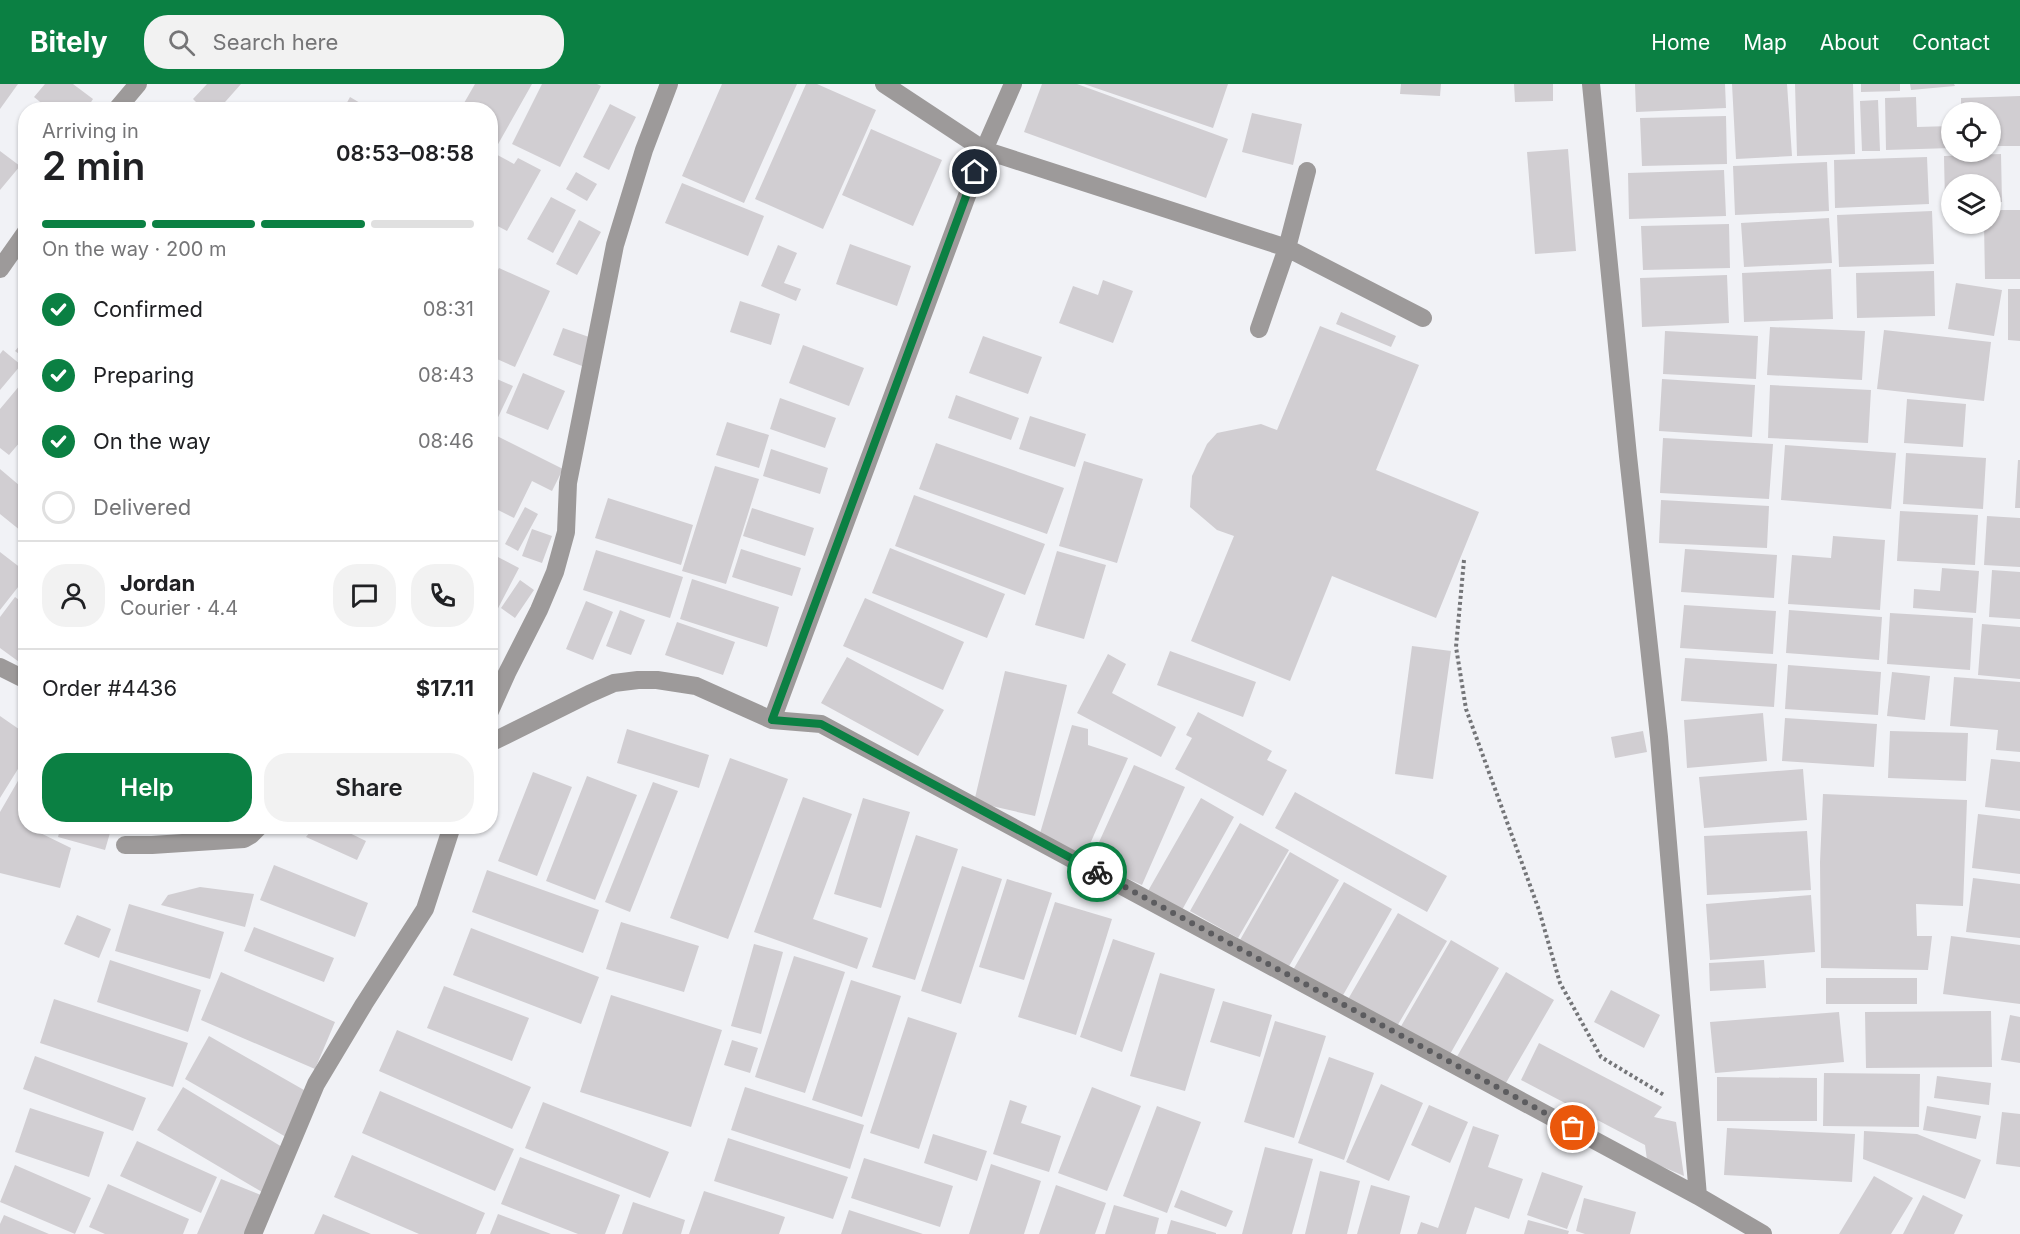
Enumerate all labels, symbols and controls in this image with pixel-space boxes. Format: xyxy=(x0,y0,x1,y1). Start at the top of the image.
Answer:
search box xyxy=(144,15,564,69)
text: Bitely xyxy=(30,25,108,59)
icon: search xyxy=(165,26,198,59)
text: Search here xyxy=(213,29,338,55)
text: Home xyxy=(1651,30,1710,55)
text: Map xyxy=(1743,30,1787,55)
text: About xyxy=(1820,30,1879,55)
text: Contact xyxy=(1912,30,1990,55)
map controls xyxy=(1941,102,2001,234)
button: locate xyxy=(1941,102,2001,162)
text: Arriving in xyxy=(42,119,139,143)
text: 08:53–08:58 xyxy=(336,140,474,166)
text: 2 min xyxy=(42,142,145,189)
pin xyxy=(949,146,1000,197)
icon: home xyxy=(958,155,991,188)
button: layers xyxy=(1941,174,2001,234)
text: On the way · 200 m xyxy=(42,237,227,261)
icon: check xyxy=(42,293,75,326)
text: Confirmed xyxy=(93,296,203,322)
text: 08:31 xyxy=(423,297,474,321)
icon: check xyxy=(42,359,75,392)
text: Preparing xyxy=(93,362,194,388)
text: 08:43 xyxy=(418,363,474,387)
icon: check xyxy=(42,425,75,458)
text: On the way xyxy=(93,428,211,454)
text: 08:46 xyxy=(418,429,474,453)
text: Delivered xyxy=(93,494,191,520)
button: person xyxy=(42,564,105,627)
button: chat xyxy=(333,564,396,627)
button: phone xyxy=(411,564,474,627)
text: Jordan xyxy=(120,570,195,596)
text: Courier · 4.4 xyxy=(120,596,238,620)
text: Order #4436 xyxy=(42,675,177,701)
text: $17.11 xyxy=(416,675,474,701)
button: Help xyxy=(42,753,252,822)
button: Share xyxy=(264,753,474,822)
courier xyxy=(1067,842,1127,902)
icon: bike xyxy=(1081,856,1114,889)
pin xyxy=(1547,1102,1598,1153)
icon: bag xyxy=(1556,1111,1589,1144)

